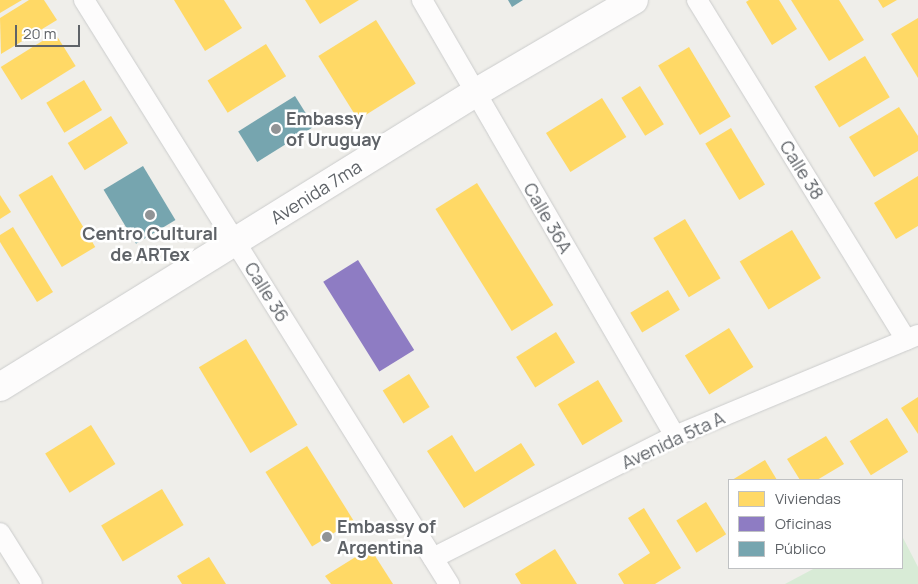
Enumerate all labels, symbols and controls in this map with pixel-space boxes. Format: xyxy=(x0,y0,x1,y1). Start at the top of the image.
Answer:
scale bar xyxy=(18,15,82,47)
text: 20 m xyxy=(23,23,56,44)
place label: Embassy of Uruguay xyxy=(286,108,381,150)
marker: Embassy of Uruguay xyxy=(270,123,282,135)
street label: Calle 38 xyxy=(775,136,829,204)
street label: Avenida 7ma xyxy=(267,156,365,228)
street label: Calle 36A xyxy=(519,179,577,257)
marker: Centro Cultural de ARTex xyxy=(144,209,156,221)
place label: Centro Cultural de ARTex xyxy=(82,223,218,266)
street label: Calle 36 xyxy=(240,258,294,326)
street label: Avenida 5ta A xyxy=(618,407,728,473)
legend xyxy=(728,479,903,569)
text: Viviendas xyxy=(775,488,841,509)
text: Oficinas xyxy=(775,513,832,534)
place label: Embassy of Argentina xyxy=(337,516,436,558)
marker: Embassy of Argentina xyxy=(321,531,333,543)
text: Público xyxy=(775,538,826,559)

